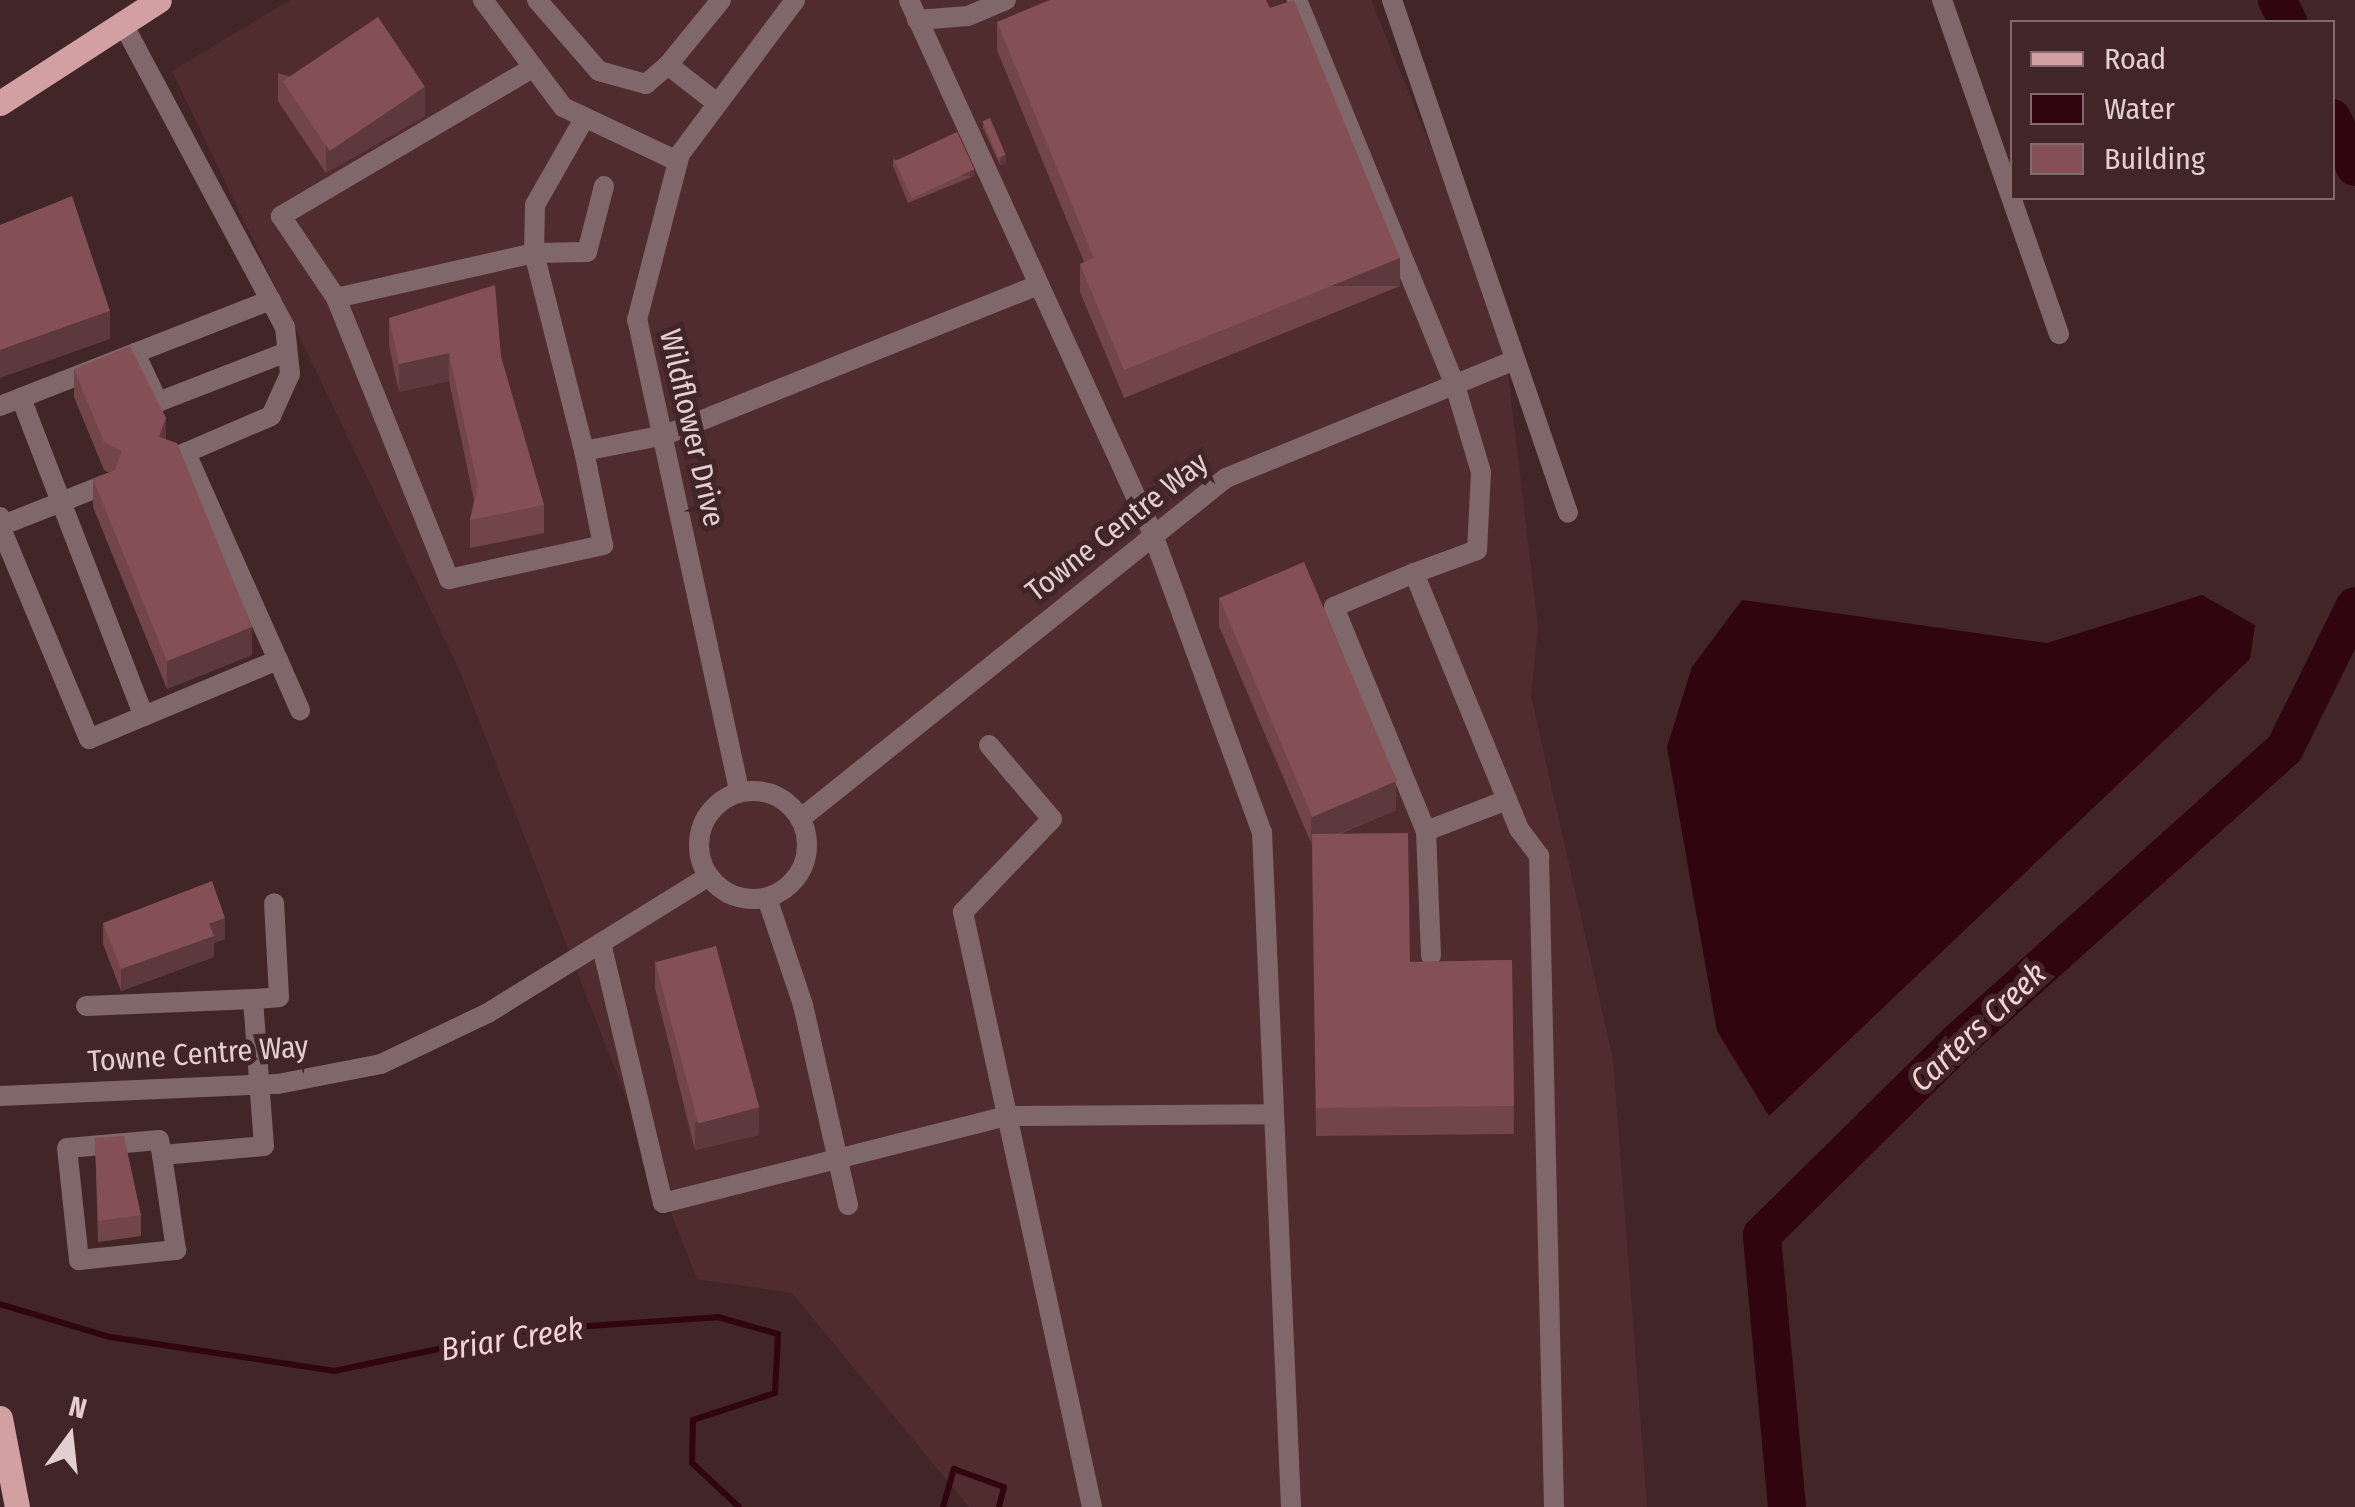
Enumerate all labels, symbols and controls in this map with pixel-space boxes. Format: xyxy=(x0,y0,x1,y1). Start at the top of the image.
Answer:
legend xyxy=(2010,20,2335,200)
text: Road xyxy=(2104,41,2166,77)
text: Water xyxy=(2104,91,2175,127)
text: Building xyxy=(2104,141,2205,177)
street label: Wildflower Drive xyxy=(652,326,732,530)
street label: Towne Centre Way xyxy=(1019,445,1215,609)
water label: Carters Creek xyxy=(1902,954,2054,1100)
street label: Towne Centre Way xyxy=(86,1028,310,1080)
water label: Briar Creek xyxy=(438,1309,586,1369)
north arrow xyxy=(20,1387,120,1487)
text: N xyxy=(66,1389,90,1426)

